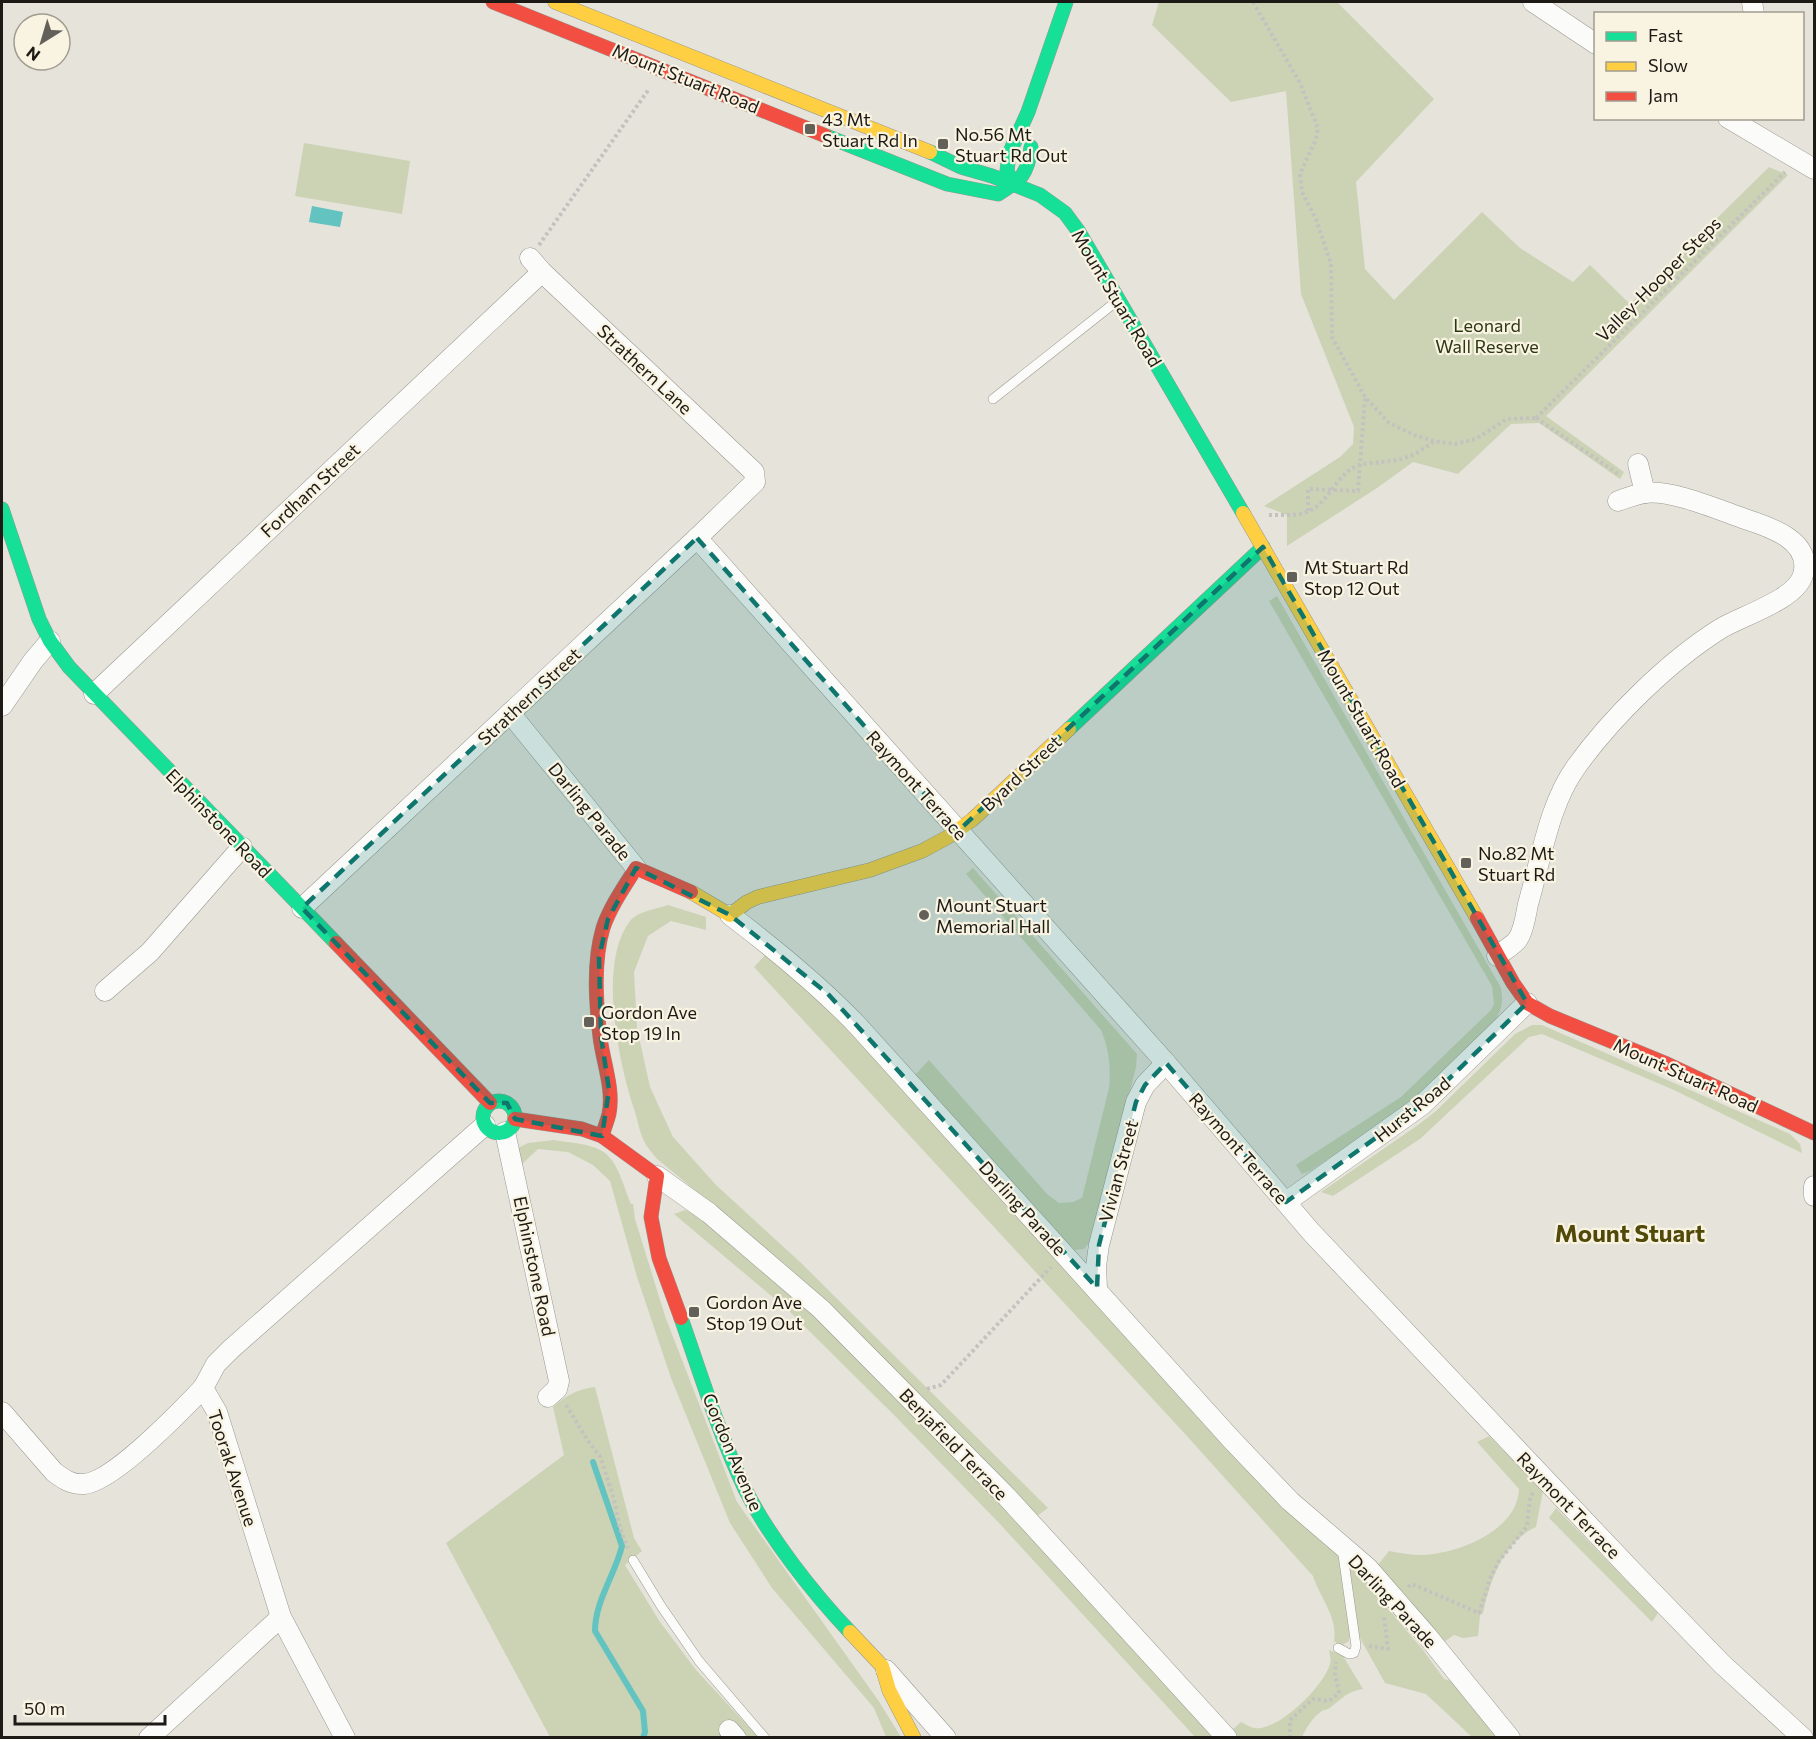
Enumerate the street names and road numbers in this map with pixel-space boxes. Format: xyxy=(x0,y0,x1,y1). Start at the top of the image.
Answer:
street label: Mount Stuart Road xyxy=(609,39,763,117)
street label: Valley-Hooper Steps xyxy=(1591,212,1725,346)
street label: Mount Stuart Road xyxy=(1067,225,1167,371)
street label: Strathern Lane xyxy=(593,319,697,419)
street label: Fordham Street xyxy=(256,438,364,542)
street label: Strathern Street xyxy=(473,643,585,749)
street label: Mount Stuart Road xyxy=(1313,645,1411,791)
street label: Raymont Terrace xyxy=(862,726,972,844)
street label: Byard Street xyxy=(976,730,1066,816)
street label: Darling Parade xyxy=(544,758,636,864)
street label: Elphinstone Road xyxy=(162,764,276,882)
street label: Mount Stuart Road xyxy=(1610,1033,1762,1117)
street label: Hurst Road xyxy=(1370,1072,1454,1146)
street label: Raymont Terrace xyxy=(1185,1088,1293,1208)
street label: Vivian Street xyxy=(1094,1117,1142,1225)
street label: Darling Parade xyxy=(975,1156,1071,1260)
street label: Elphinstone Road xyxy=(509,1194,561,1338)
street label: Benjafield Terrace xyxy=(895,1384,1013,1504)
street label: Gordon Avenue xyxy=(698,1390,768,1514)
street label: Toorak Avenue xyxy=(204,1407,262,1529)
street label: Raymont Terrace xyxy=(1513,1447,1625,1563)
street label: Darling Parade xyxy=(1344,1550,1442,1652)

